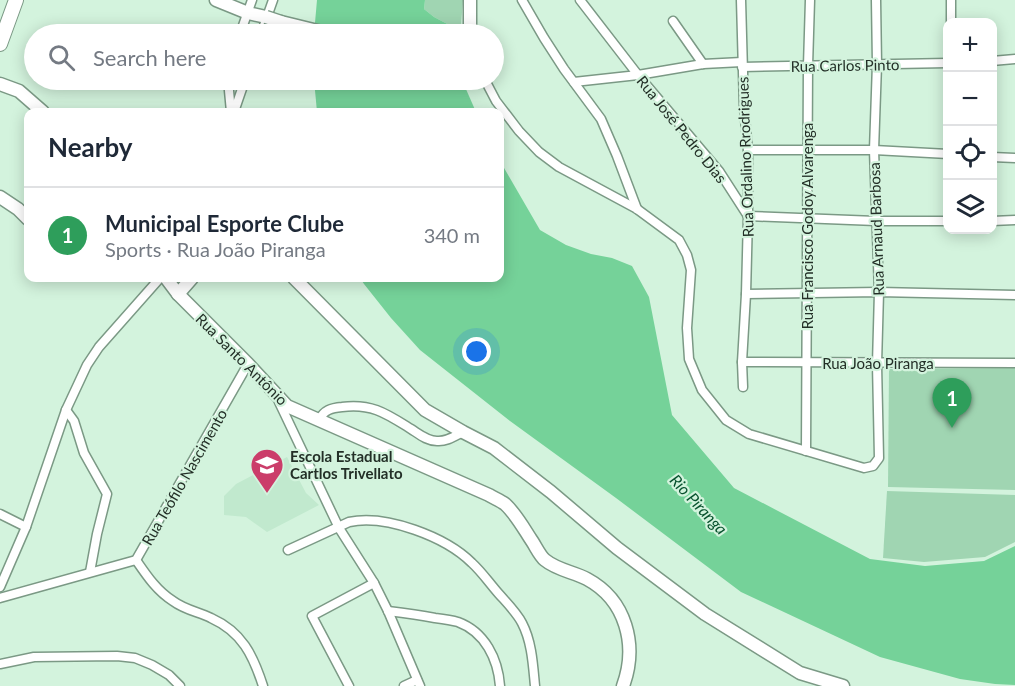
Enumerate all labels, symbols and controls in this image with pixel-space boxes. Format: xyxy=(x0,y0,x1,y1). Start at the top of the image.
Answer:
map controls xyxy=(943,18,997,234)
button: + xyxy=(943,18,997,72)
search box xyxy=(24,24,504,90)
icon: search xyxy=(45,41,78,74)
text: Search here xyxy=(93,44,206,71)
street label: Rua Carlos Pinto xyxy=(790,55,900,75)
street label: Rua José Pedro Dias xyxy=(633,72,731,186)
button: − xyxy=(943,72,997,126)
street label: Rua Ordalino Rrodrigues xyxy=(733,77,757,237)
street label: Rua Francisco Godoy Alvarenga xyxy=(798,123,816,329)
button: locate xyxy=(943,126,997,180)
text: Nearby xyxy=(48,131,133,163)
street label: Rua Arnaud Barbosa xyxy=(865,162,887,296)
button: layers xyxy=(943,180,997,234)
text: Municipal Esporte Clube xyxy=(105,210,344,237)
text: 1 xyxy=(62,223,73,247)
text: 340 m xyxy=(424,223,480,247)
text: Sports · Rua João Piranga xyxy=(105,237,326,261)
street label: Rua Santo Antônio xyxy=(192,309,292,409)
your location xyxy=(462,337,491,366)
street label: Rua João Piranga xyxy=(822,354,934,372)
pin: 1 xyxy=(932,378,972,428)
street label: Rua Teófilo Nascimento xyxy=(138,406,230,548)
school or university icon: Escola Estadual Cartlos Trivellato xyxy=(249,447,285,494)
place label: Escola Estadual Cartlos Trivellato xyxy=(290,447,403,482)
water label: Rio Piranga xyxy=(666,470,732,538)

